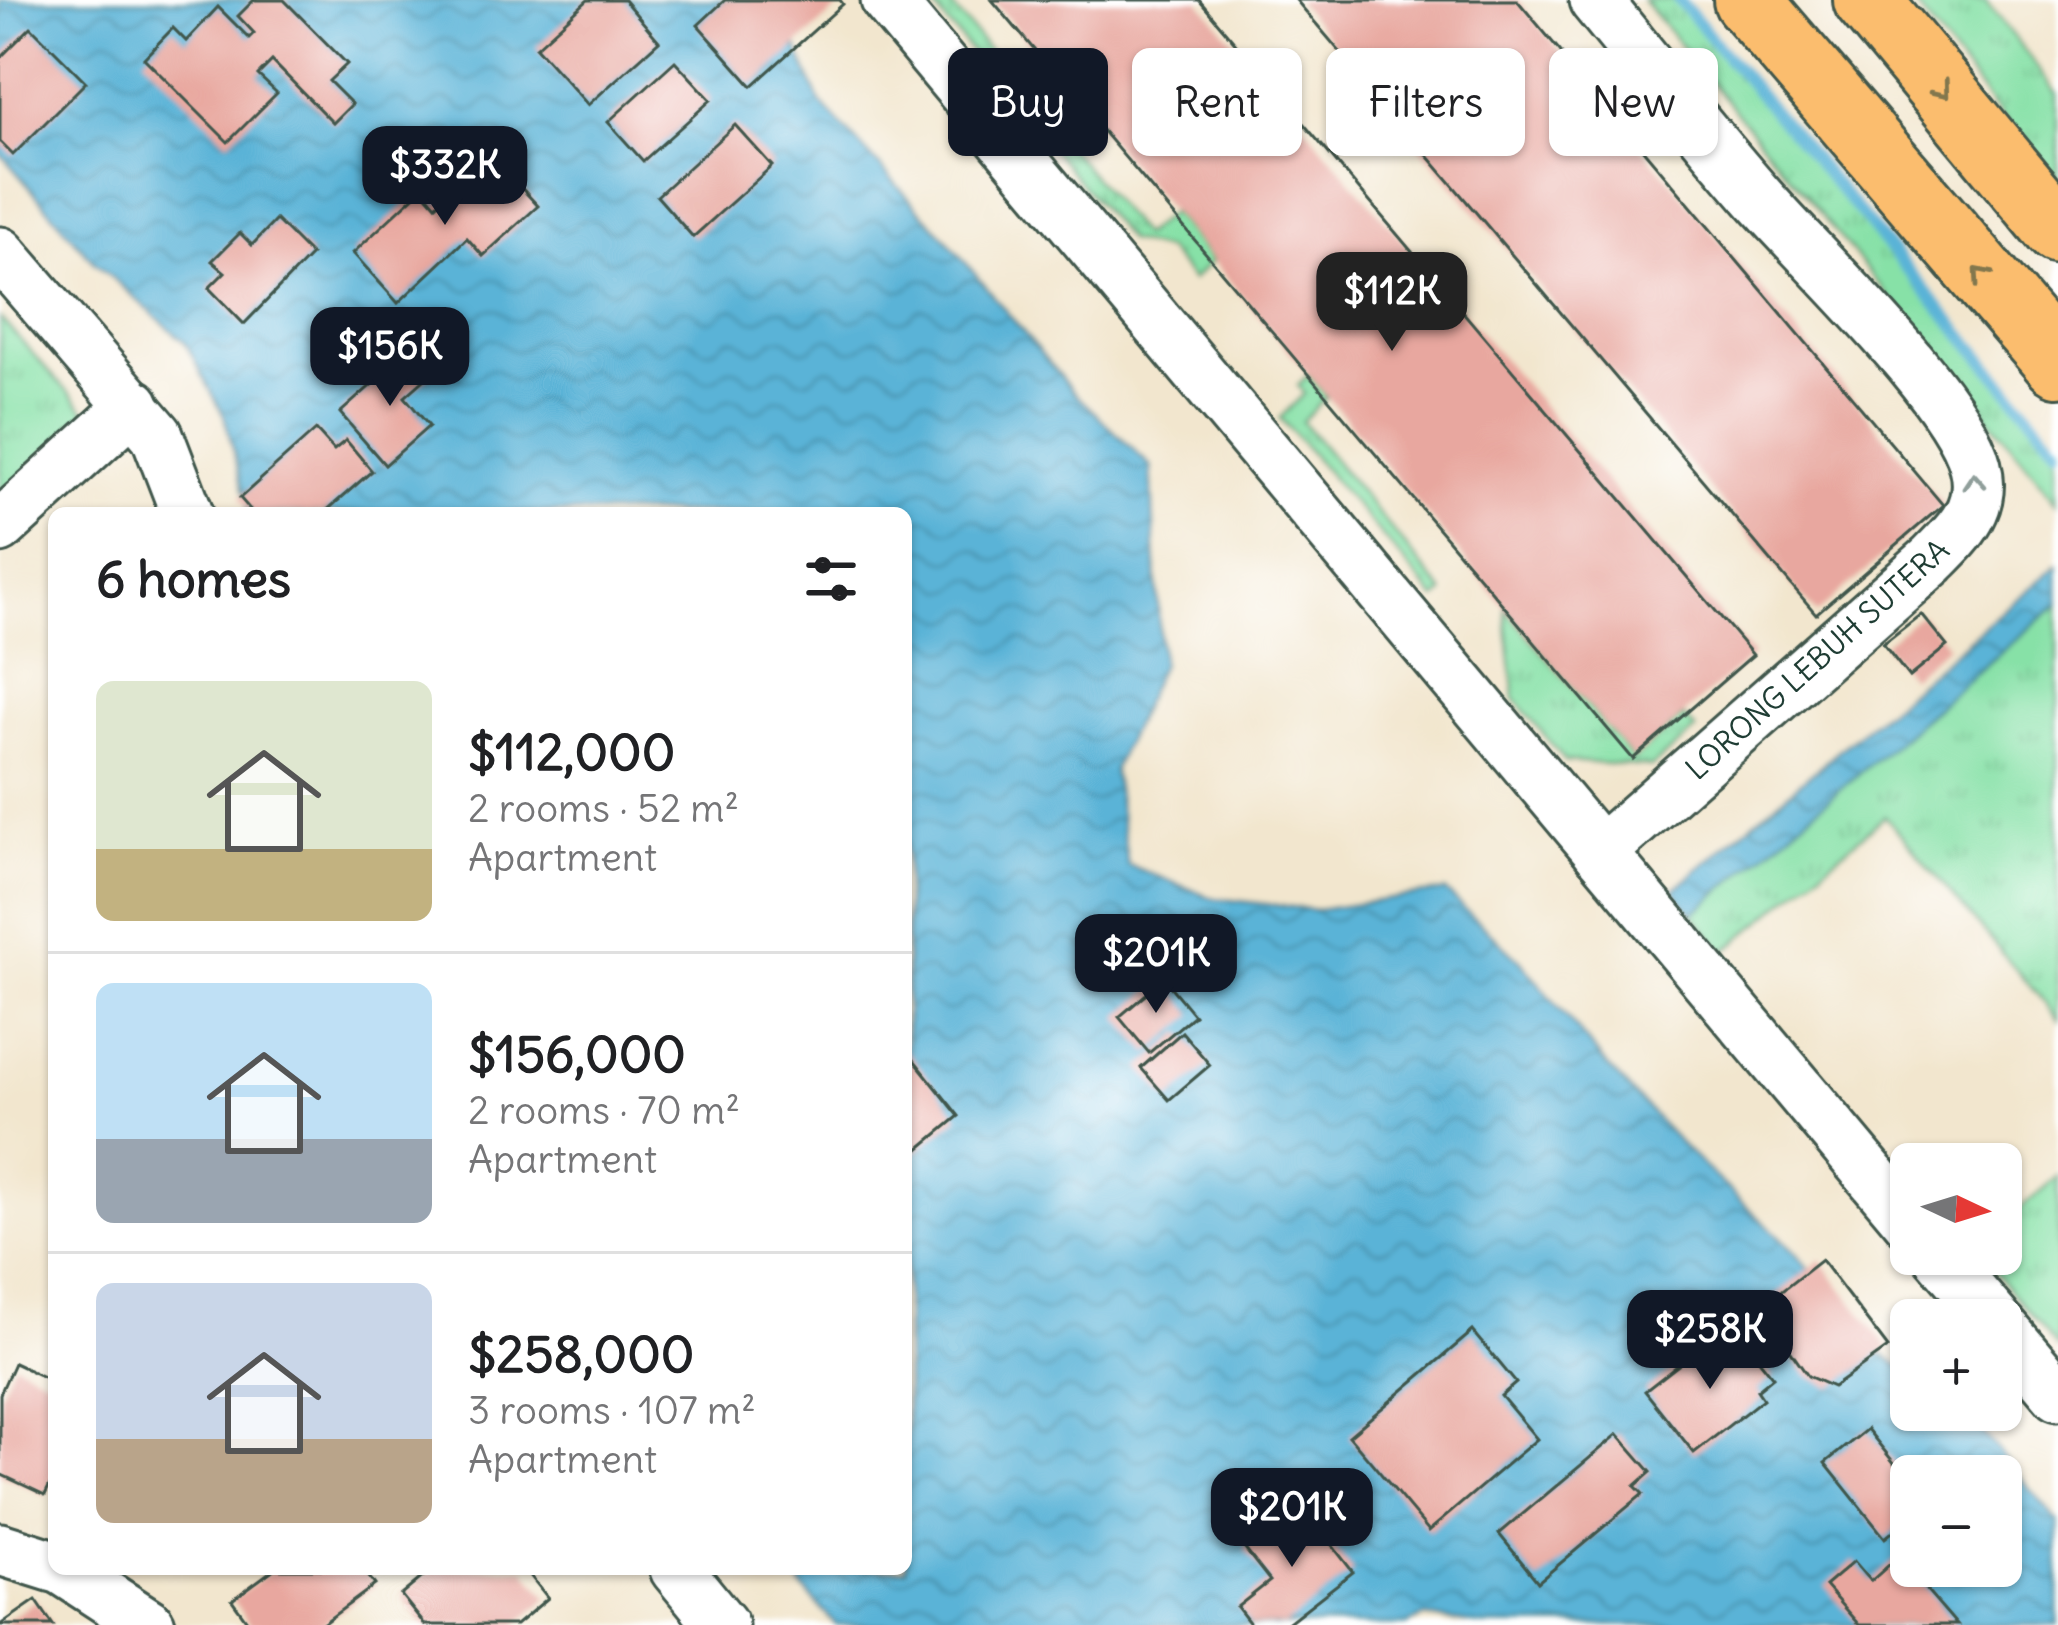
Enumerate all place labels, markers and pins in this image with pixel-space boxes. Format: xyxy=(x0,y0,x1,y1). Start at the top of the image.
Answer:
pin: $332K xyxy=(361,126,529,228)
pin: $112K xyxy=(1308,252,1476,354)
pin: $156K xyxy=(306,307,474,409)
pin: $201K xyxy=(1072,914,1240,1016)
pin: $258K xyxy=(1626,1290,1794,1392)
pin: $201K xyxy=(1208,1468,1376,1570)

